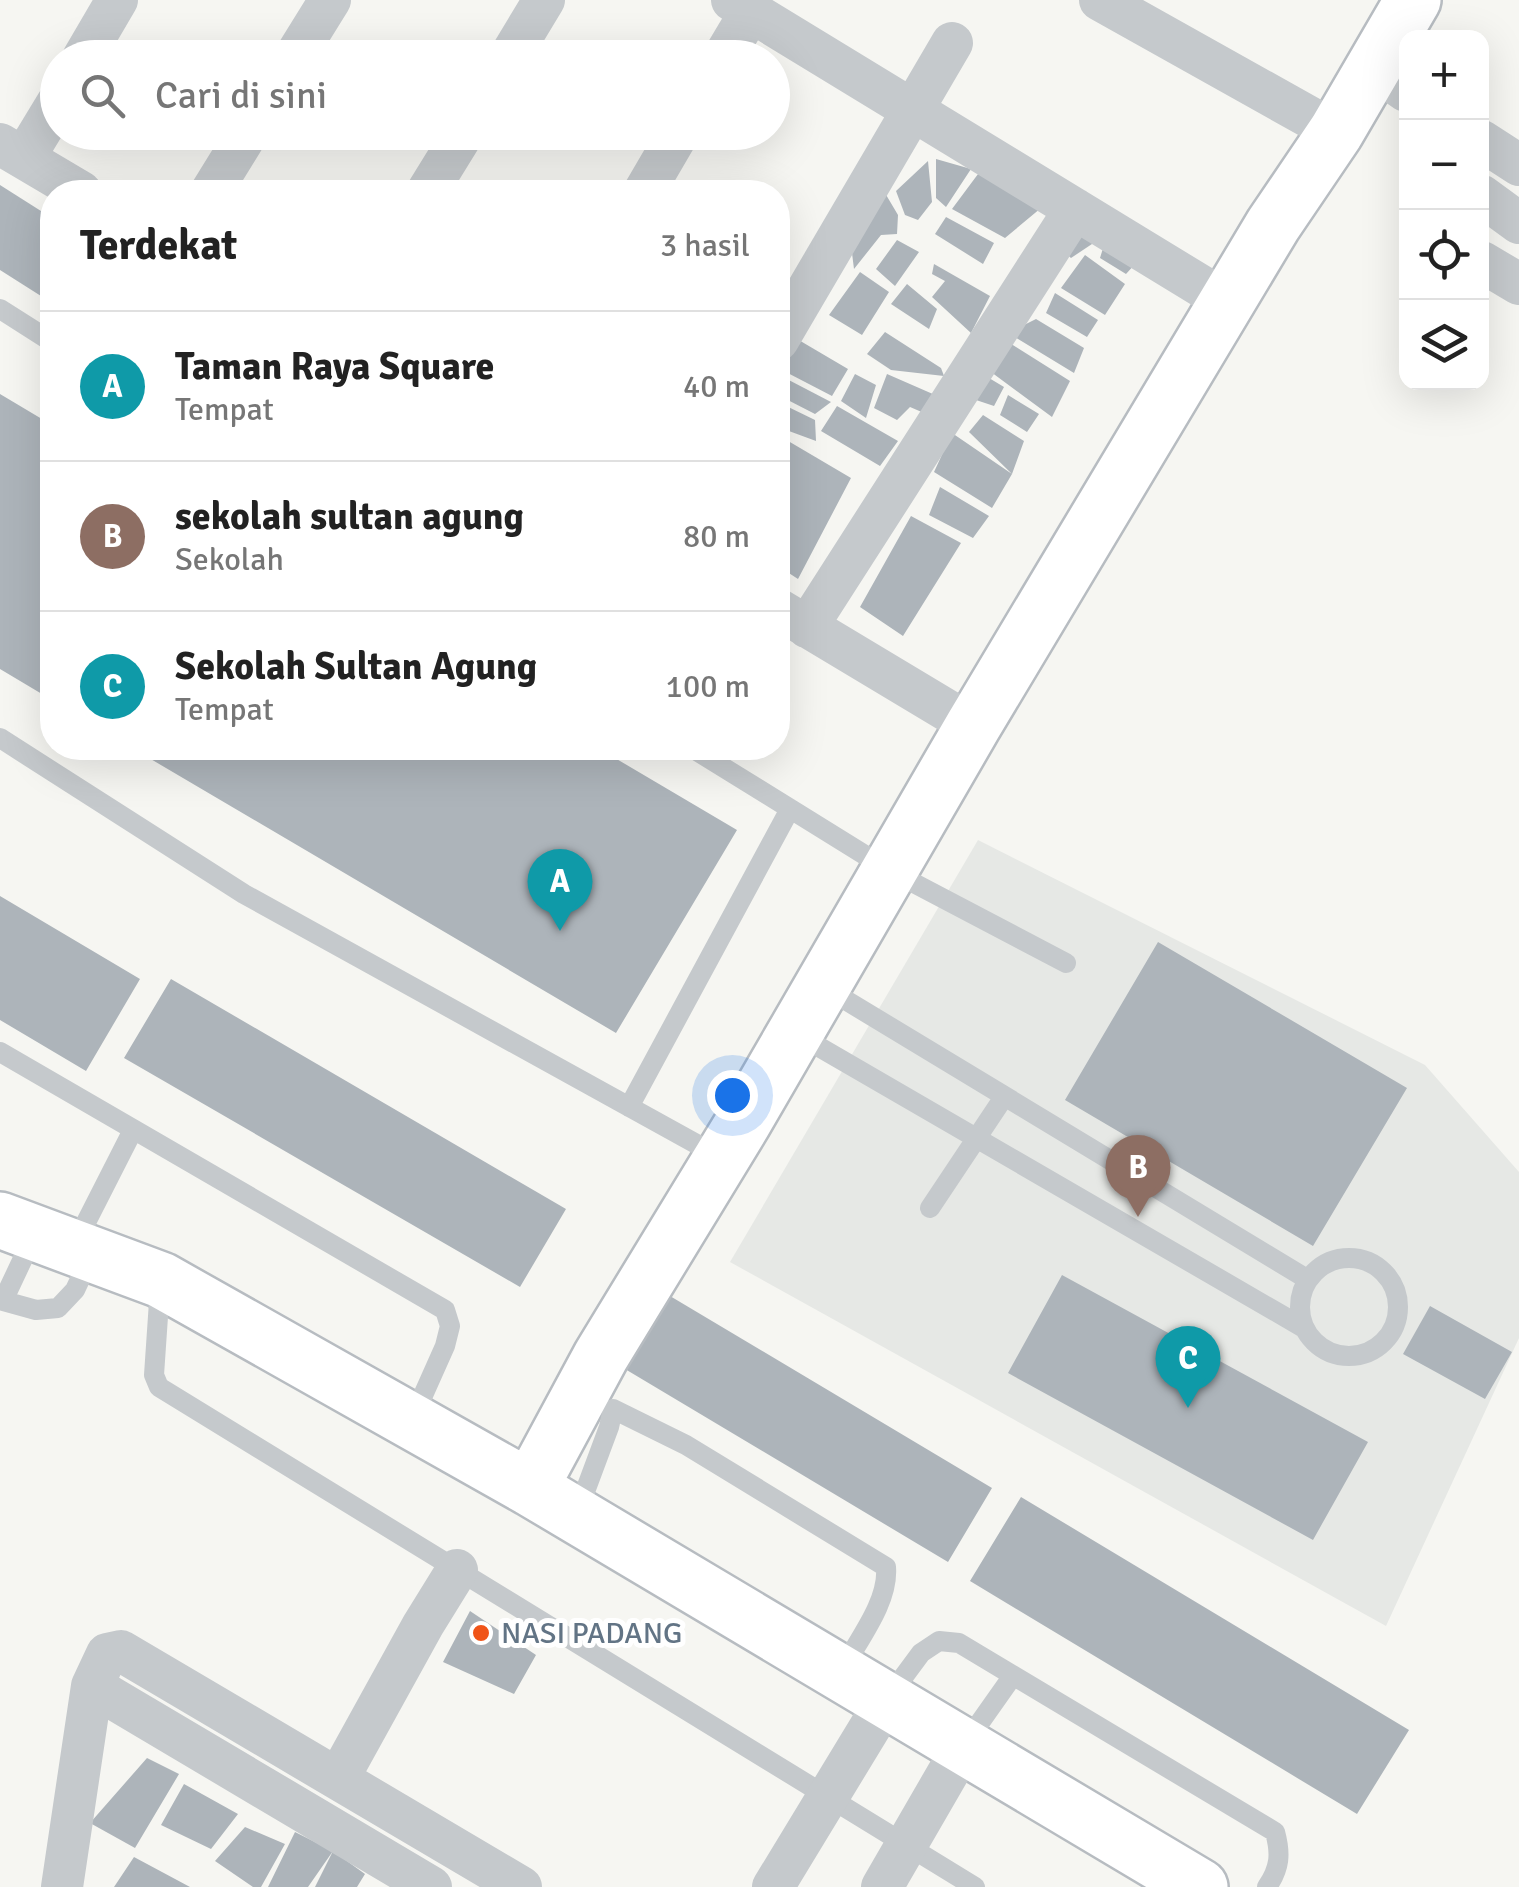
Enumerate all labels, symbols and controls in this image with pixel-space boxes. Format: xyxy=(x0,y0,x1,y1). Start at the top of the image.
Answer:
map controls xyxy=(1399,30,1489,390)
button: + xyxy=(1399,30,1489,120)
search box xyxy=(40,40,790,150)
icon: search xyxy=(75,68,130,123)
text: Cari di sini xyxy=(155,72,327,119)
button: − xyxy=(1399,120,1489,210)
button: locate xyxy=(1399,210,1489,300)
text: Terdekat xyxy=(80,220,237,271)
text: 3 hasil xyxy=(660,226,750,265)
button: layers xyxy=(1399,300,1489,390)
text: Taman Raya Square xyxy=(175,343,494,390)
text: A xyxy=(102,367,123,406)
text: 40 m xyxy=(683,367,750,406)
text: Tempat xyxy=(175,390,274,429)
text: sekolah sultan agung xyxy=(175,493,524,540)
text: B xyxy=(103,517,122,556)
text: 80 m xyxy=(683,517,750,556)
text: Sekolah xyxy=(175,540,284,579)
text: Sekolah Sultan Agung xyxy=(175,643,537,690)
text: C xyxy=(103,667,122,706)
text: 100 m xyxy=(666,667,750,706)
text: Tempat xyxy=(175,690,274,729)
pin: A xyxy=(528,848,592,931)
your location xyxy=(707,1070,758,1121)
pin: B xyxy=(1106,1134,1170,1217)
pin: C xyxy=(1156,1326,1220,1408)
place label: NASI PADANG xyxy=(501,1615,682,1652)
marker: NASI PADANG xyxy=(470,1622,492,1644)

